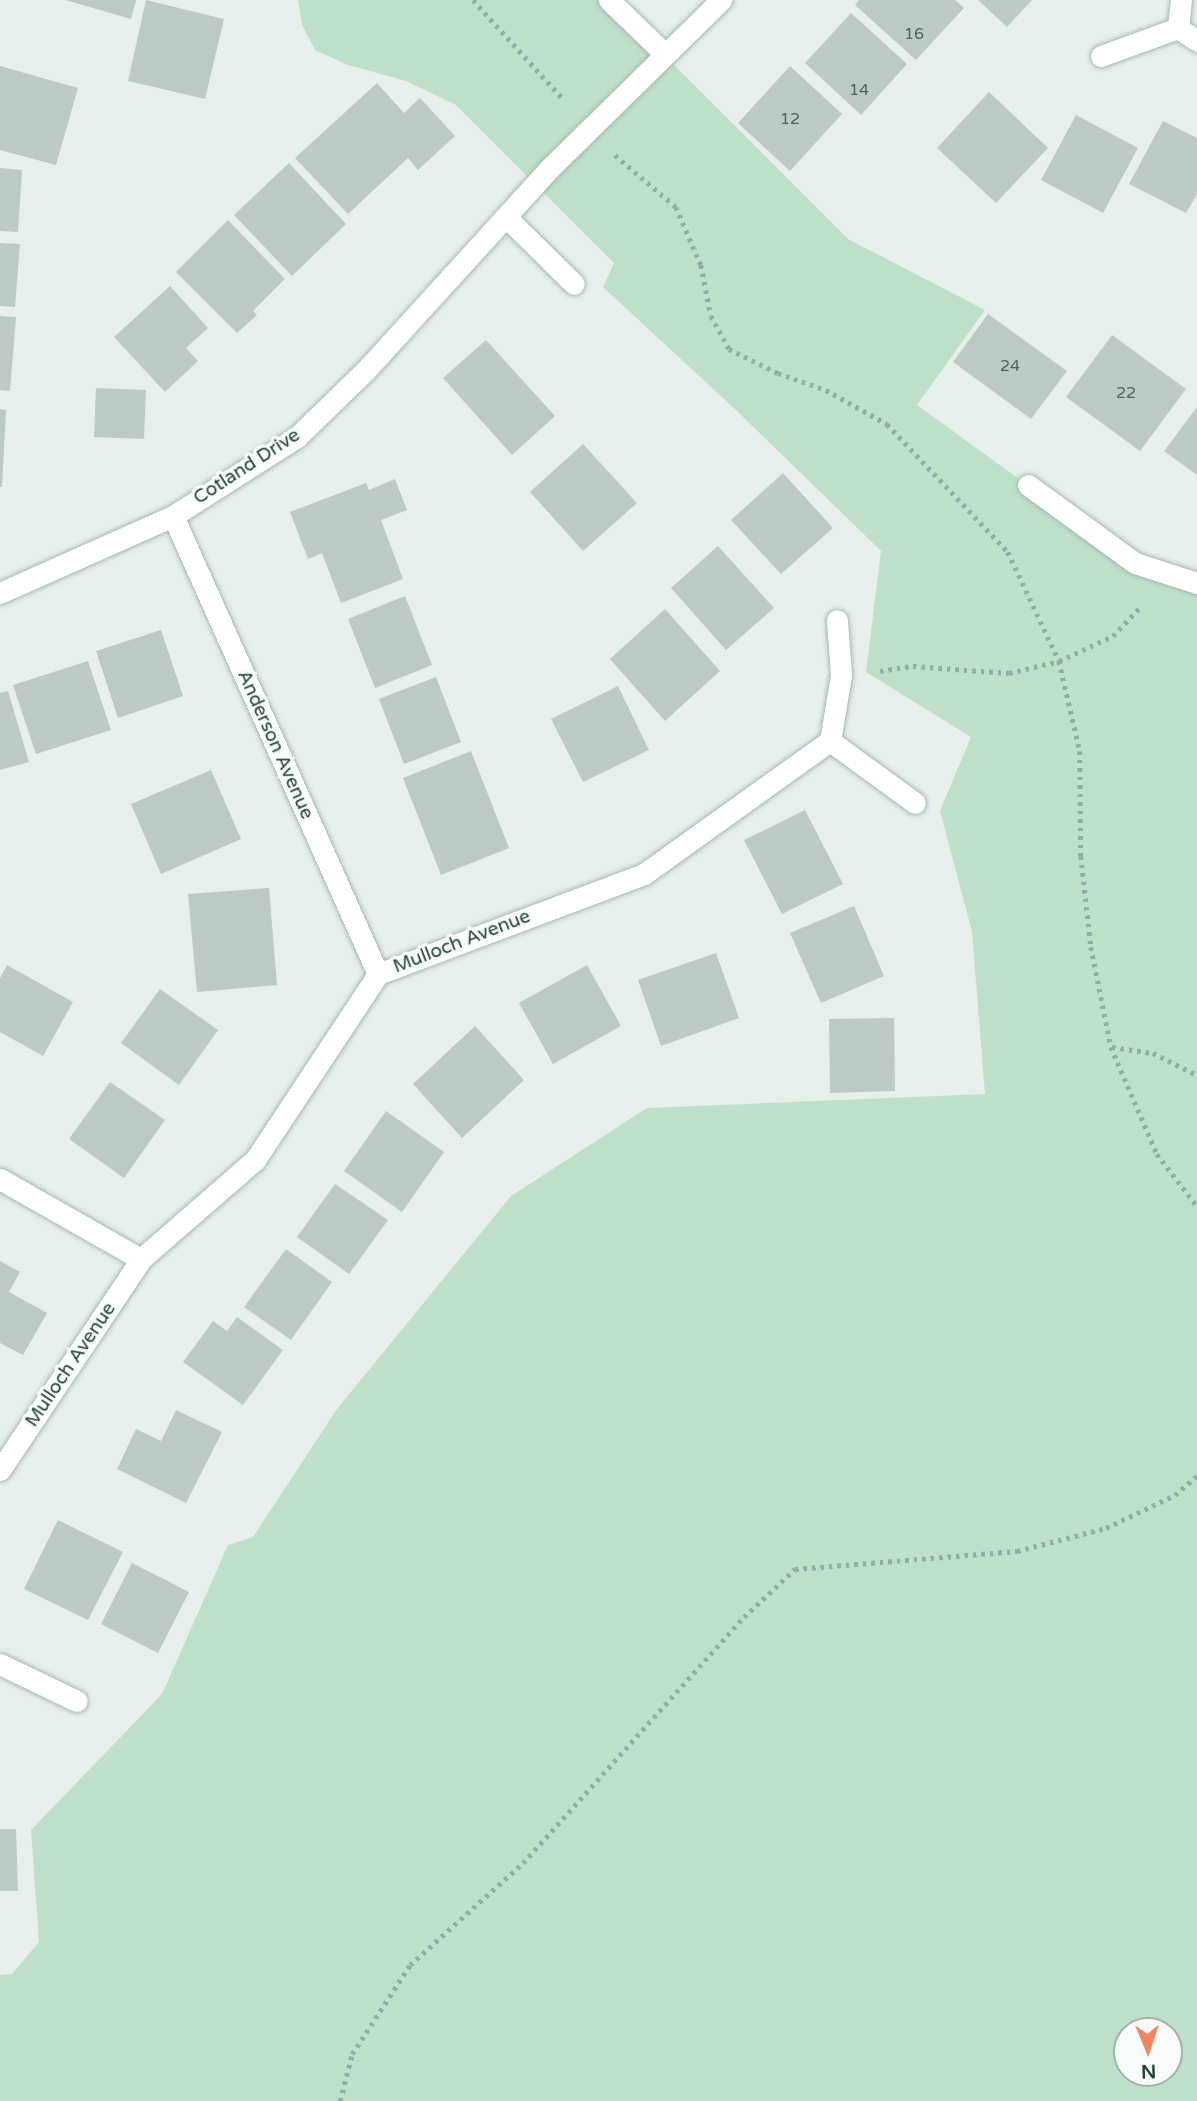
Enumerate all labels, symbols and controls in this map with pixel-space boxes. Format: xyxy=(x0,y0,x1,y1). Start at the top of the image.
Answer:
house number: 16 xyxy=(904,24,924,44)
house number: 14 xyxy=(849,80,869,100)
house number: 12 xyxy=(780,109,800,129)
house number: 24 xyxy=(1000,356,1020,376)
house number: 22 xyxy=(1116,383,1136,403)
street label: Cotland Drive xyxy=(189,424,305,510)
street label: Anderson Avenue xyxy=(232,667,318,823)
street label: Mulloch Avenue xyxy=(390,905,534,979)
street label: Mulloch Avenue xyxy=(21,1298,121,1432)
north arrow xyxy=(1113,2017,1183,2087)
text: N xyxy=(1141,2060,1157,2082)

